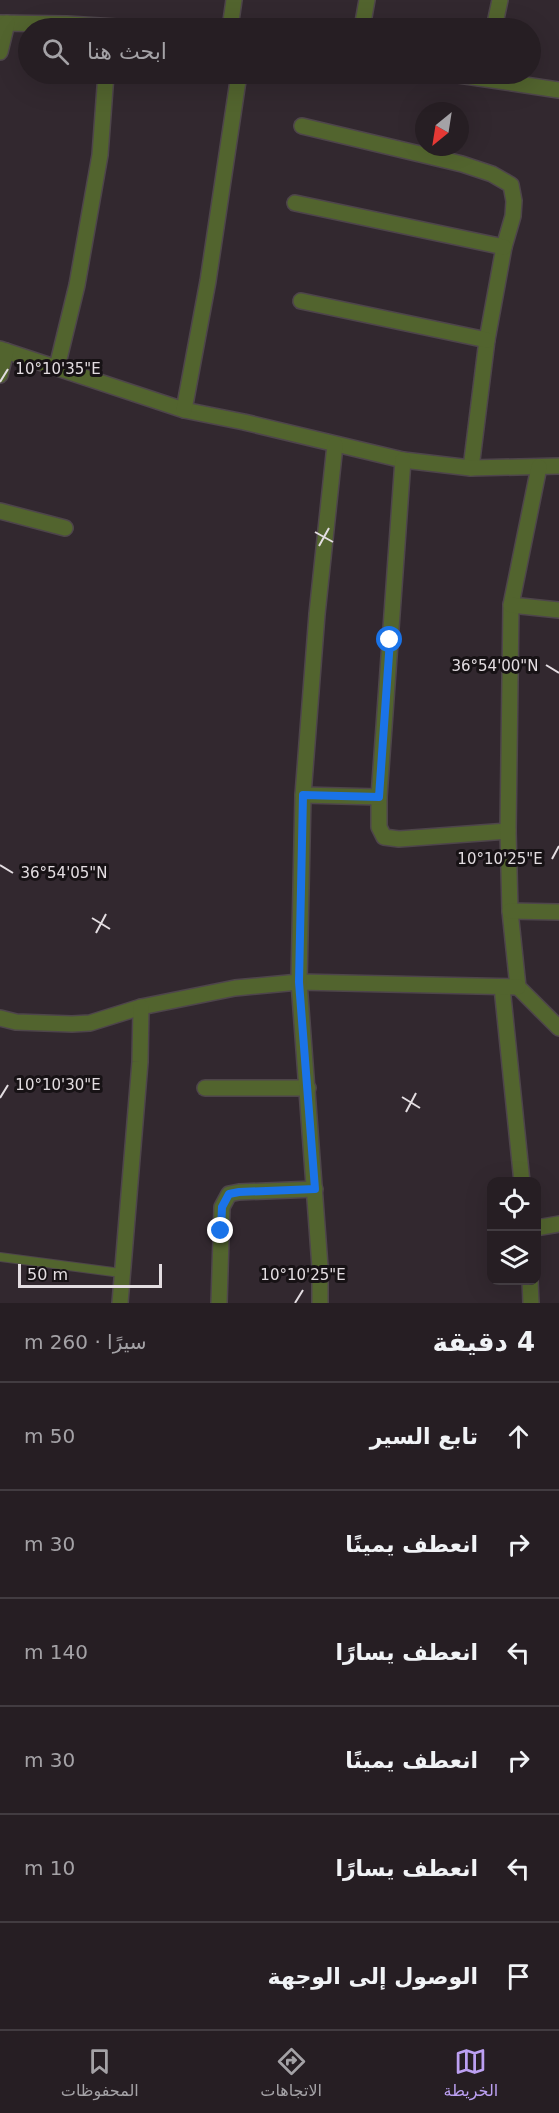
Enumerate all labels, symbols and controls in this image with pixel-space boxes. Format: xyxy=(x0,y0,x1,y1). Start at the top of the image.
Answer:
search box xyxy=(18,18,541,84)
icon: search xyxy=(39,35,72,68)
text: ابحث هنا xyxy=(87,39,167,64)
north arrow xyxy=(415,102,469,156)
text: 10°10'35"E xyxy=(15,360,101,378)
route start xyxy=(376,626,402,652)
text: 36°54'00"N xyxy=(451,657,539,675)
text: 10°10'25"E xyxy=(457,850,543,868)
text: 36°54'05"N xyxy=(20,864,108,882)
text: 10°10'30"E xyxy=(15,1076,101,1094)
map controls xyxy=(487,1177,541,1285)
button: locate xyxy=(487,1177,541,1231)
route end xyxy=(207,1217,233,1243)
button: layers xyxy=(487,1231,541,1285)
scale bar xyxy=(18,1261,162,1288)
text: 50 m xyxy=(27,1265,68,1284)
text: 10°10'25"E xyxy=(260,1266,346,1284)
text: 4 دقيقة xyxy=(432,1327,535,1357)
text: سيرًا · 260 m xyxy=(24,1330,147,1354)
icon: ahead xyxy=(502,1420,535,1453)
text: 50 m xyxy=(24,1424,75,1448)
text: تابع السير xyxy=(370,1424,478,1449)
icon: right xyxy=(502,1528,535,1561)
text: 30 m xyxy=(24,1532,75,1556)
text: انعطف يمينًا xyxy=(345,1532,478,1557)
icon: left xyxy=(502,1636,535,1669)
text: 140 m xyxy=(24,1640,88,1664)
text: انعطف يسارًا xyxy=(335,1640,478,1665)
icon: right xyxy=(502,1744,535,1777)
text: 30 m xyxy=(24,1748,75,1772)
text: انعطف يمينًا xyxy=(345,1748,478,1773)
icon: left xyxy=(502,1852,535,1885)
text: 10 m xyxy=(24,1856,75,1880)
text: انعطف يسارًا xyxy=(335,1856,478,1881)
icon: arrive xyxy=(502,1960,535,1993)
text: الوصول إلى الوجهة xyxy=(268,1964,478,1989)
tab: المحفوظات xyxy=(61,2045,139,2100)
tab: الاتجاهات xyxy=(260,2045,322,2100)
tab: الخريطة xyxy=(444,2045,498,2100)

